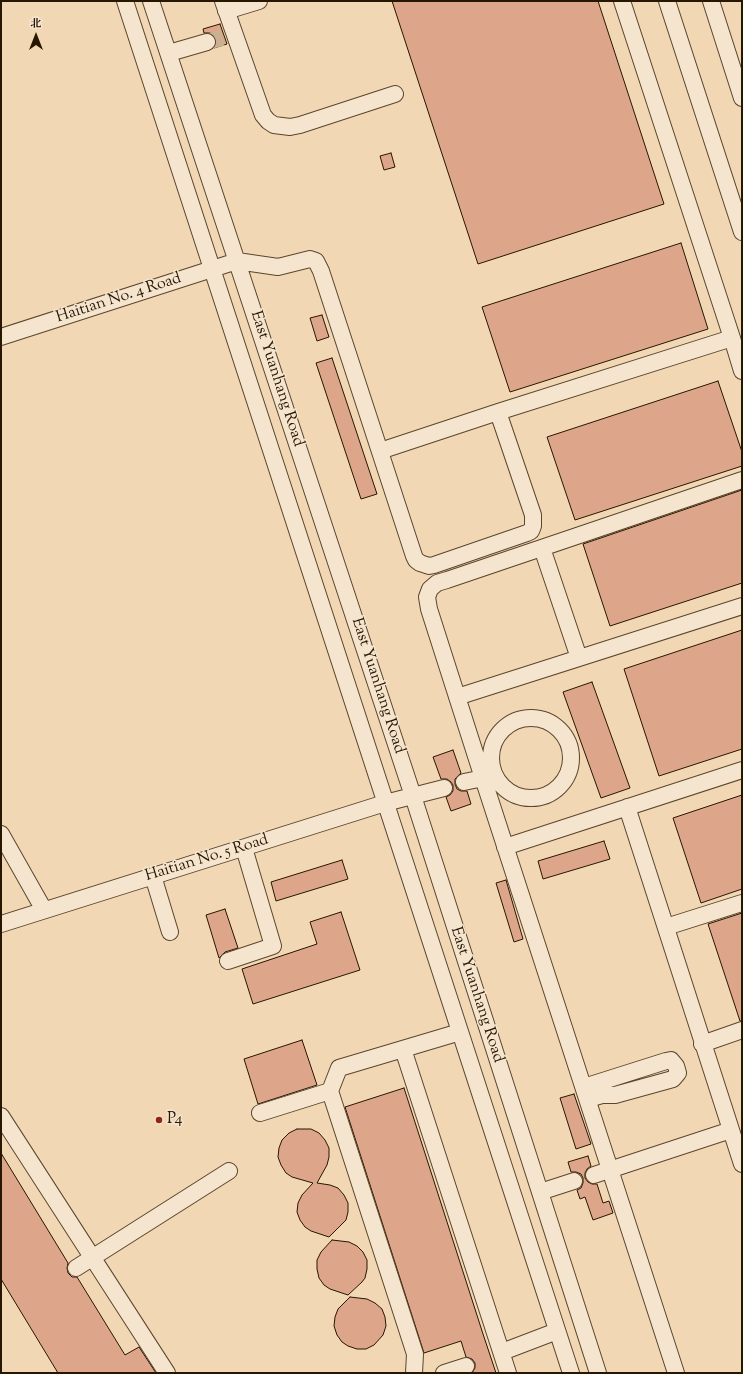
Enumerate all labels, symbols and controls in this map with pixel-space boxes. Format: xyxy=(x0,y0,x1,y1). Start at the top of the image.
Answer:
north arrow xyxy=(16,16,56,56)
text: 北 xyxy=(31,16,42,32)
street label: Haitian No. 4 Road xyxy=(54,270,184,328)
street label: East Yuanhang Road xyxy=(245,309,307,449)
street label: East Yuanhang Road xyxy=(346,616,408,756)
street label: Haitian No. 5 Road xyxy=(143,831,271,887)
street label: East Yuanhang Road xyxy=(445,925,507,1065)
place label: P4 xyxy=(167,1110,183,1130)
marker: P4 xyxy=(154,1115,164,1125)

